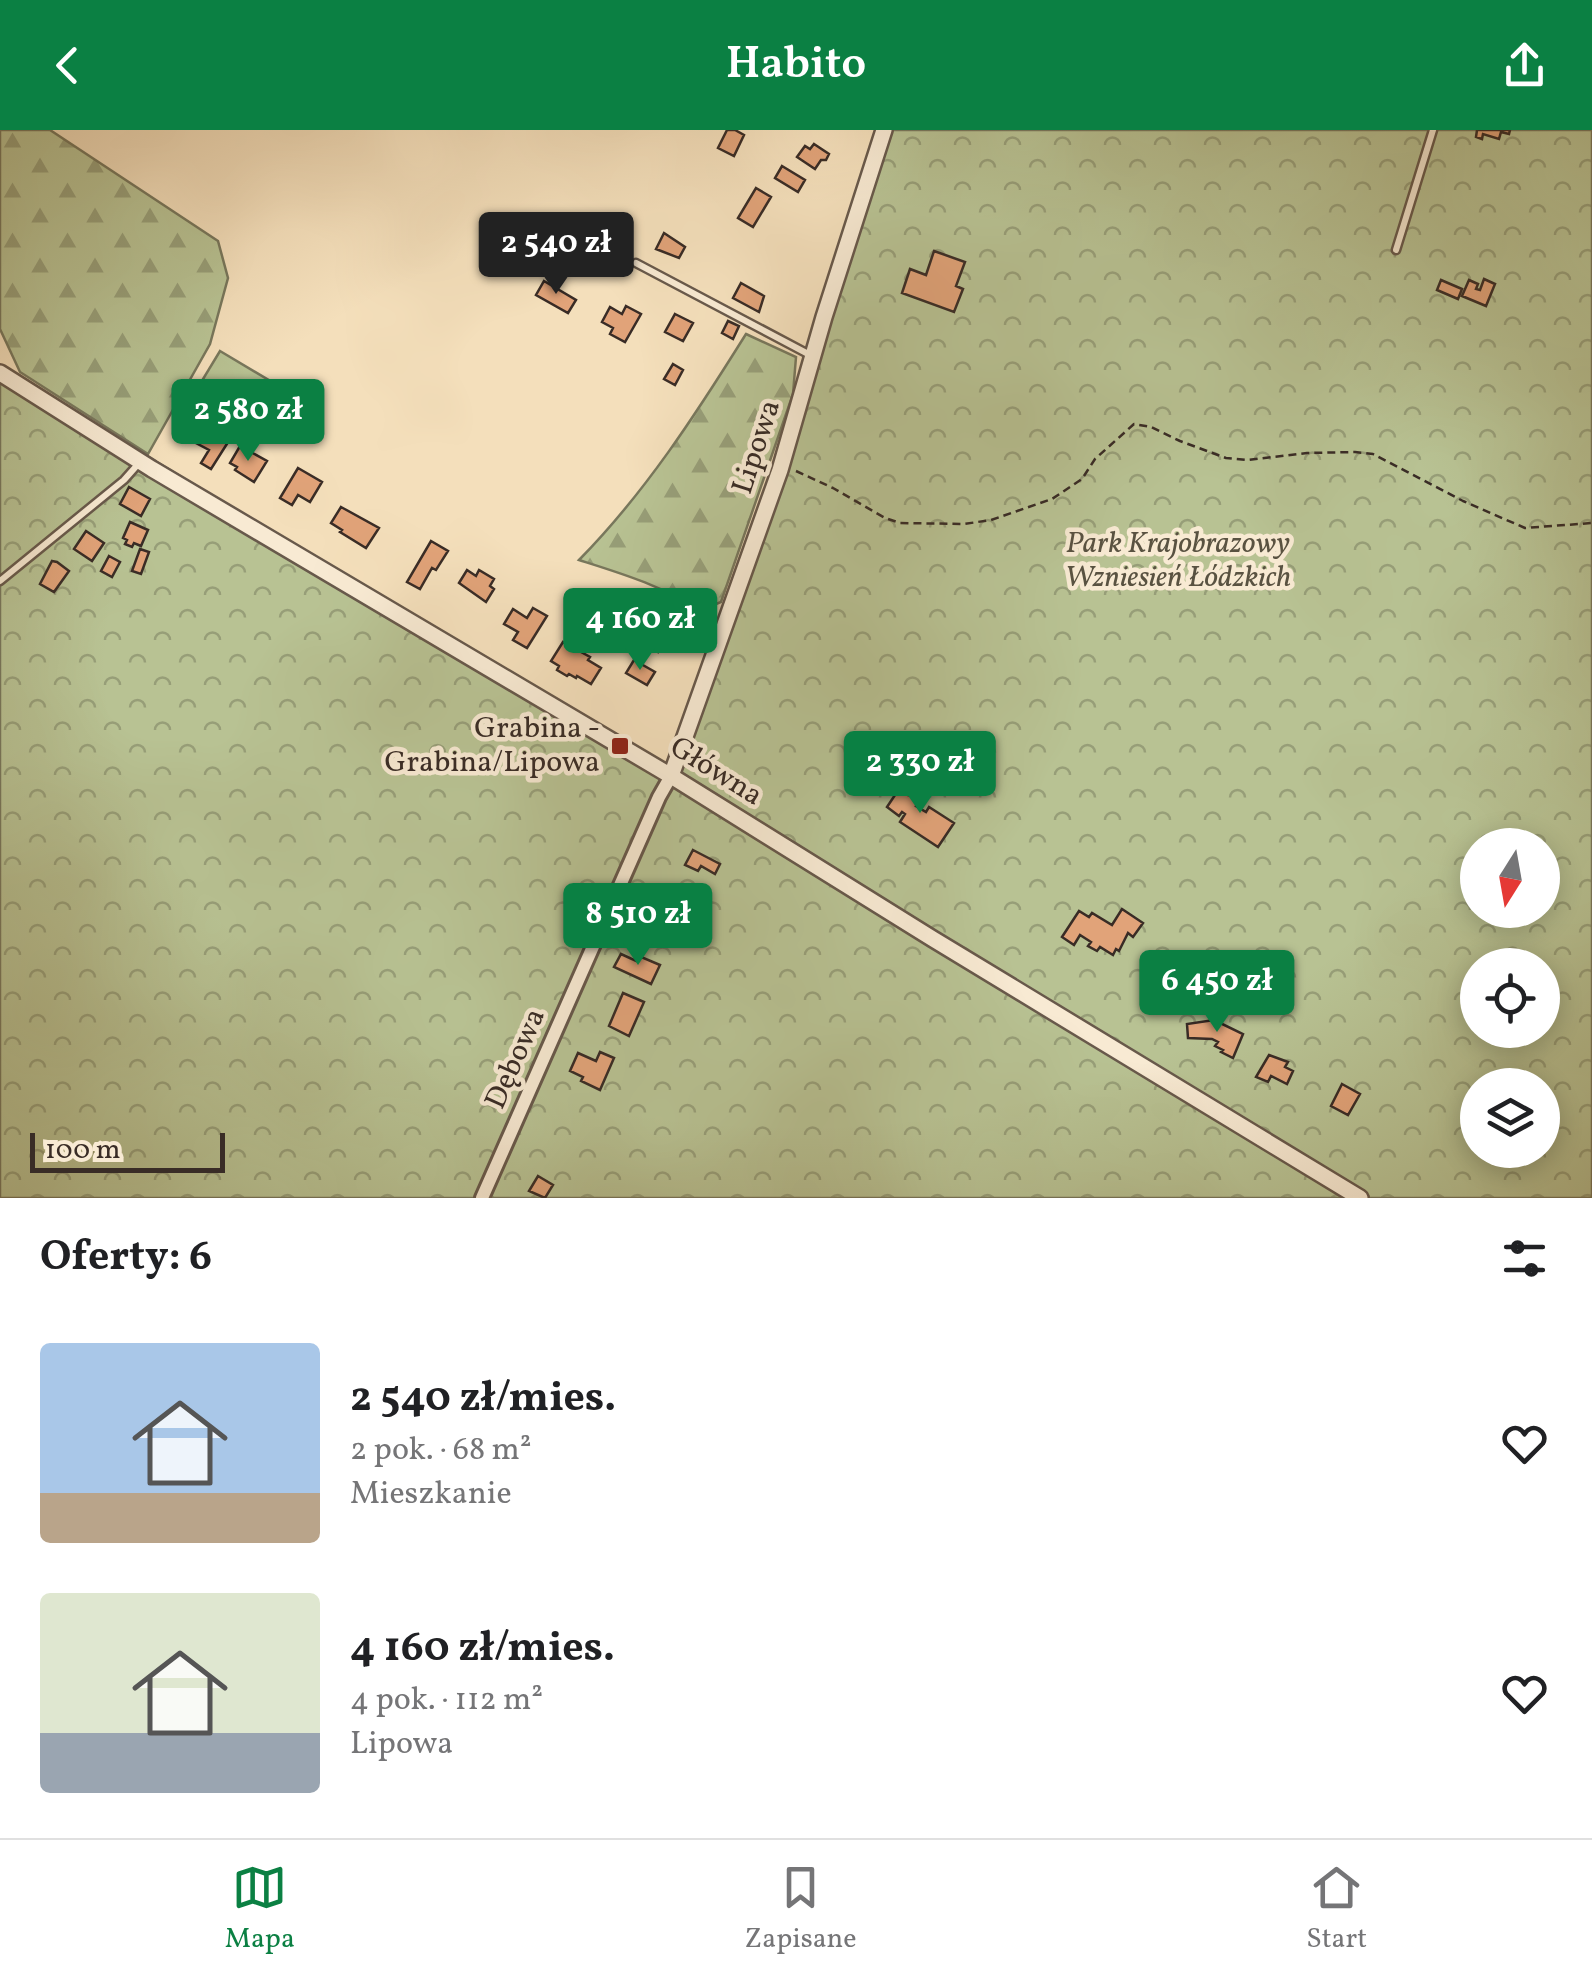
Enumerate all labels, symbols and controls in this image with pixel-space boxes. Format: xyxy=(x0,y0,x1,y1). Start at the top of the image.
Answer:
text: Habito xyxy=(726,34,866,97)
icon: back xyxy=(40,38,95,93)
icon: share xyxy=(1497,38,1552,93)
pin: 2 540 zł xyxy=(453,212,659,297)
text: 2 540 zł xyxy=(501,222,611,266)
pin: 2 580 zł xyxy=(145,379,351,464)
text: 2 580 zł xyxy=(193,389,303,433)
street label: Lipowa xyxy=(722,394,792,500)
park label: Park Krajobrazowy Wzniesień Łódzkich xyxy=(1065,523,1291,599)
pin: 4 160 zł xyxy=(537,588,743,673)
text: 4 160 zł xyxy=(585,598,695,642)
place label: Grabina - Grabina/Lipowa xyxy=(384,708,600,784)
street label: Główna xyxy=(661,727,771,817)
pin: 2 330 zł xyxy=(817,731,1023,816)
marker: Grabina - Grabina/Lipowa xyxy=(609,735,631,757)
text: 2 330 zł xyxy=(866,741,974,785)
north arrow xyxy=(1460,828,1560,928)
map controls xyxy=(1460,828,1560,1168)
pin: 8 510 zł xyxy=(535,883,741,968)
text: 8 510 zł xyxy=(585,893,691,937)
button: locate xyxy=(1460,948,1560,1048)
pin: 6 450 zł xyxy=(1114,950,1320,1035)
text: 6 450 zł xyxy=(1161,960,1273,1004)
street label: Dębowa xyxy=(475,1002,557,1116)
button: layers xyxy=(1460,1068,1560,1168)
scale bar xyxy=(30,1128,225,1172)
text: 100 m xyxy=(45,1131,120,1170)
text: Oferty: 6 xyxy=(40,1229,212,1288)
icon: filters xyxy=(1497,1231,1552,1286)
text: 2 540 zł/mies. xyxy=(350,1370,616,1429)
icon: home xyxy=(120,1383,240,1503)
icon: heart xyxy=(1497,1416,1552,1471)
text: 2 pok. · 68 m² xyxy=(350,1429,532,1473)
text: Mieszkanie xyxy=(350,1473,512,1517)
text: 4 160 zł/mies. xyxy=(350,1620,615,1679)
icon: home xyxy=(120,1633,240,1753)
icon: heart xyxy=(1497,1666,1552,1721)
text: 4 pok. · 112 m² xyxy=(350,1679,543,1723)
text: Lipowa xyxy=(350,1723,453,1767)
tab: Mapa xyxy=(225,1860,295,1959)
tab: Zapisane xyxy=(745,1860,857,1959)
tab: Start xyxy=(1306,1860,1367,1959)

